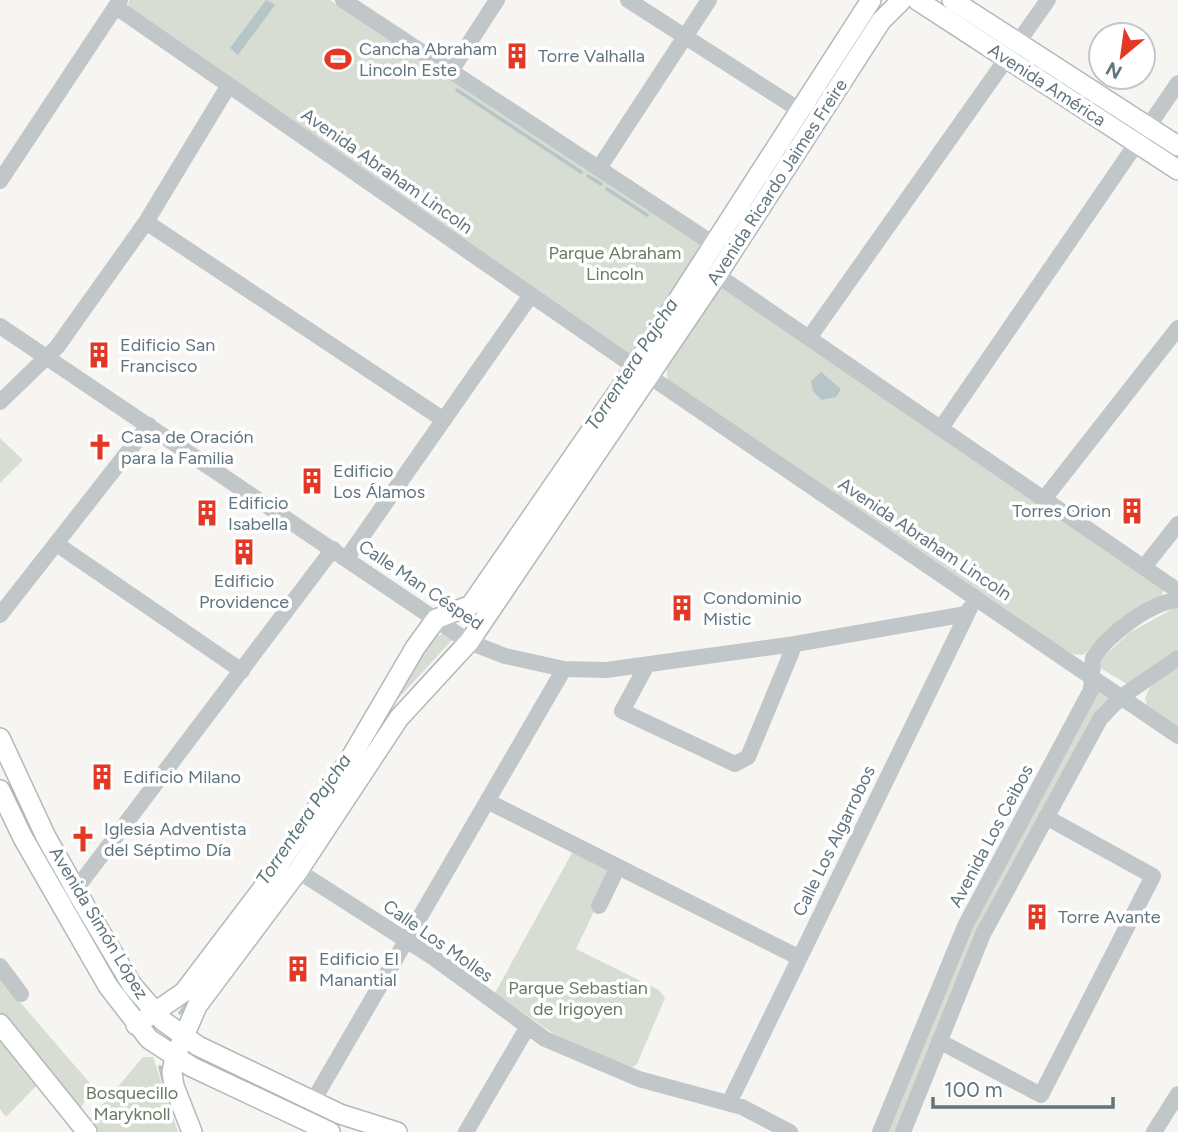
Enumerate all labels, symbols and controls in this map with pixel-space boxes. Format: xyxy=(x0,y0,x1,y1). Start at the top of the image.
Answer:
north arrow xyxy=(1087,21,1157,91)
place label: Cancha Abraham Lincoln Este xyxy=(359,38,497,81)
street label: Avenida América xyxy=(984,39,1110,131)
building icon: Torre Valhalla xyxy=(502,41,532,71)
sports icon: Cancha Abraham Lincoln Este xyxy=(323,44,353,74)
place label: Torre Valhalla xyxy=(538,45,645,67)
text: N xyxy=(1102,57,1126,84)
street label: Avenida Ricardo Jaimes Freire xyxy=(702,75,852,289)
street label: Avenida Abraham Lincoln xyxy=(297,103,477,239)
park label: Parque Abraham Lincoln xyxy=(549,242,681,285)
water label: Torrentera Pajcha xyxy=(580,294,683,435)
place label: Edificio San Francisco xyxy=(120,334,215,377)
building icon: Edificio San Francisco xyxy=(84,340,114,370)
place label: Casa de Oración para la Familia xyxy=(121,426,254,469)
church icon: Casa de Oración para la Familia xyxy=(85,432,115,462)
place label: Edificio Los Álamos xyxy=(333,460,425,503)
building icon: Edificio Los Álamos xyxy=(297,466,327,496)
street label: Avenida Abraham Lincoln xyxy=(834,473,1016,605)
place label: Edificio Isabella xyxy=(228,492,289,535)
building icon: Torres Orion xyxy=(1117,496,1147,526)
building icon: Edificio Isabella xyxy=(192,498,222,528)
place label: Torres Orion xyxy=(1012,500,1111,522)
street label: Calle Man Césped xyxy=(355,535,487,635)
building icon: Edificio Providence xyxy=(229,537,259,567)
place label: Edificio Providence xyxy=(199,570,289,613)
place label: Condominio Mistic xyxy=(703,587,802,630)
building icon: Condominio Mistic xyxy=(667,593,697,623)
water label: Torrentera Pajcha xyxy=(251,749,356,889)
street label: Avenida Los Ceibos xyxy=(944,761,1038,911)
building icon: Edificio Milano xyxy=(87,762,117,792)
street label: Calle Los Algarrobos xyxy=(788,762,880,920)
place label: Edificio Milano xyxy=(123,766,241,788)
place label: Iglesia Adventista del Séptimo Día xyxy=(104,818,246,861)
church icon: Iglesia Adventista del Séptimo Día xyxy=(68,824,98,854)
street label: Avenida Simón López xyxy=(45,843,153,1003)
street label: Calle Los Molles xyxy=(379,895,497,987)
building icon: Torre Avante xyxy=(1022,902,1052,932)
place label: Torre Avante xyxy=(1058,906,1161,928)
place label: Edificio El Manantial xyxy=(319,948,399,991)
building icon: Edificio El Manantial xyxy=(283,954,313,984)
park label: Parque Sebastian de Irigoyen xyxy=(508,977,648,1020)
scale bar xyxy=(933,1066,1113,1110)
text: 100 m xyxy=(944,1077,1003,1102)
park label: Bosquecillo Maryknoll xyxy=(86,1082,178,1125)

